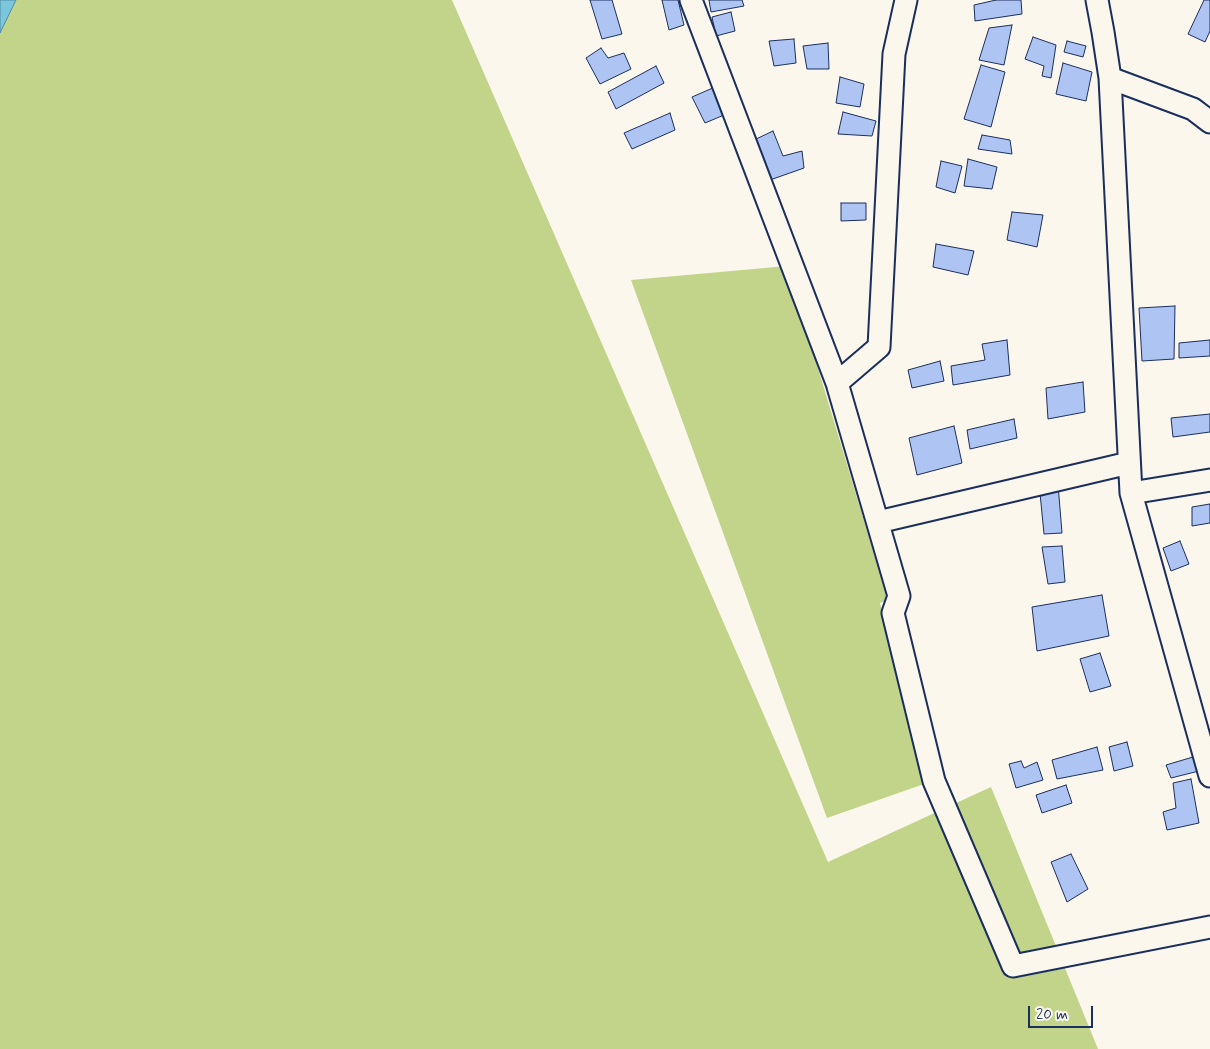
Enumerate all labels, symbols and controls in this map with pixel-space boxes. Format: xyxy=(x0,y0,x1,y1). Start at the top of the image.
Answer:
scale bar xyxy=(1030,996,1095,1028)
text: 20 m xyxy=(1036,1005,1068,1025)

